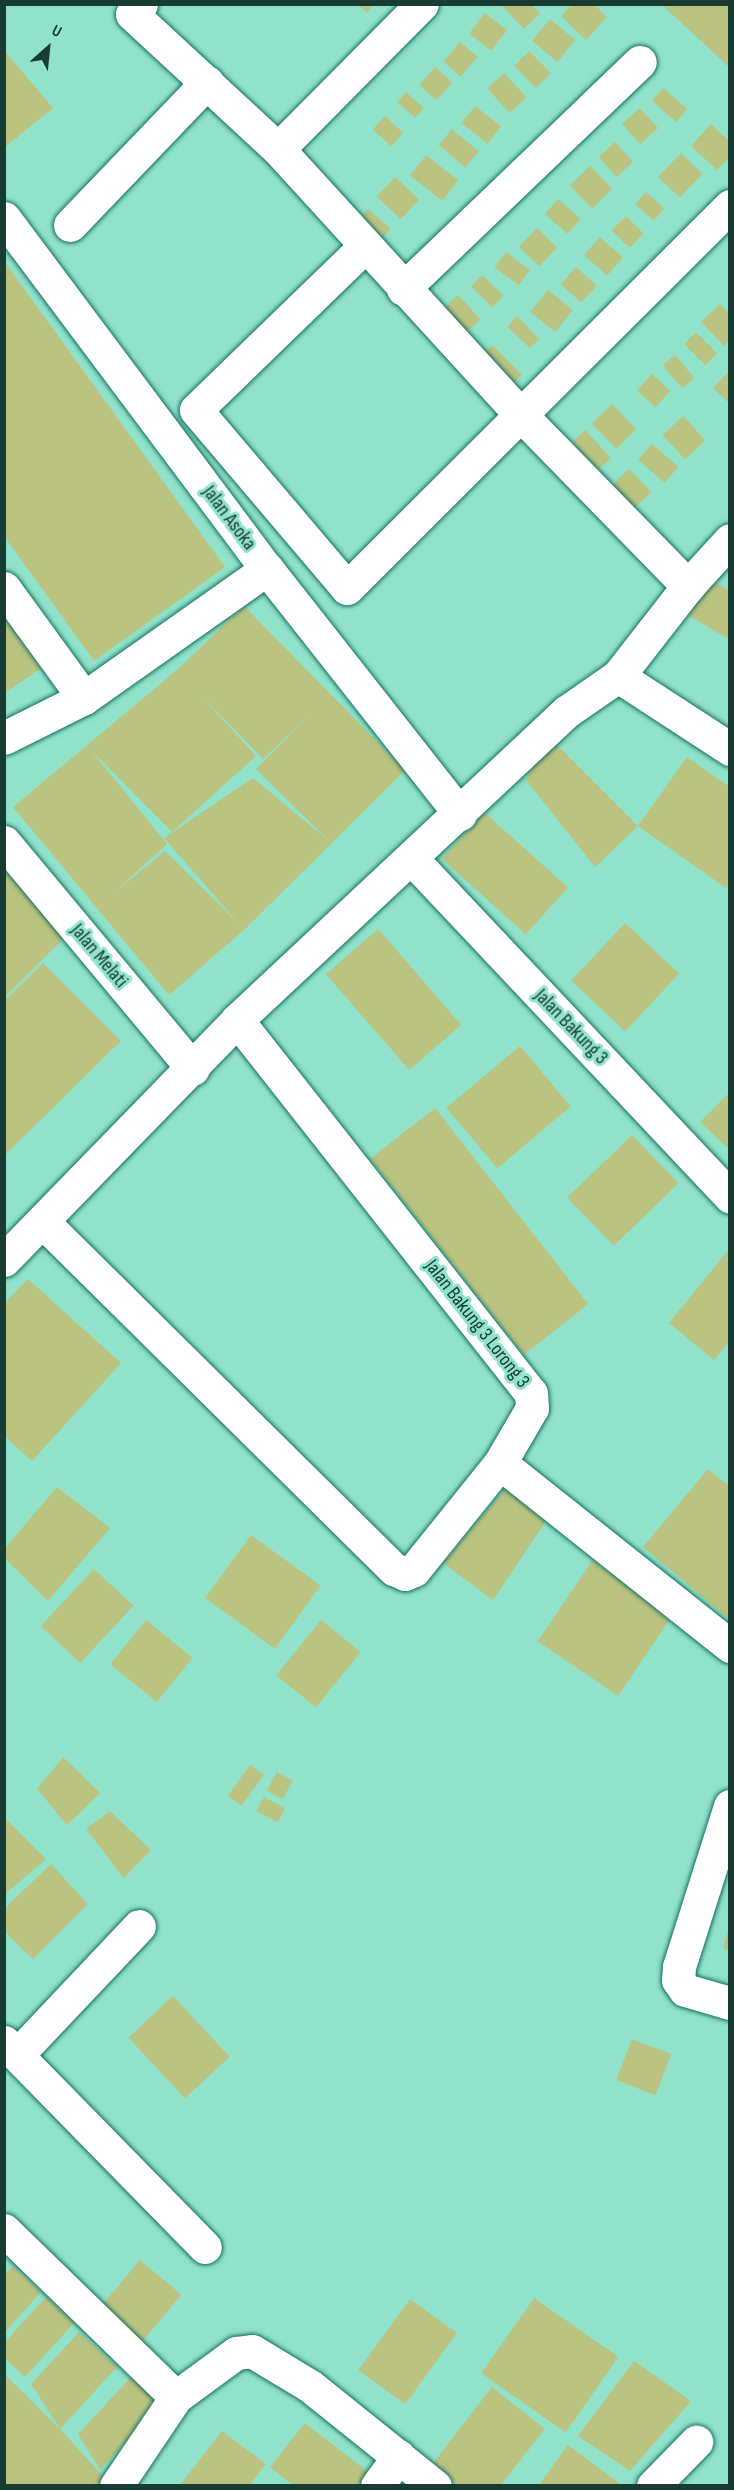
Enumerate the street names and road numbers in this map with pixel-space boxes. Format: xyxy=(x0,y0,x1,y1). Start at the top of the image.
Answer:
street label: Jalan Asoka xyxy=(197,481,261,555)
street label: Jalan Melati xyxy=(65,919,133,993)
street label: Jalan Bakung 3 xyxy=(529,984,613,1070)
street label: Jalan Bakung 3 Lorong 3 xyxy=(419,1255,535,1393)

